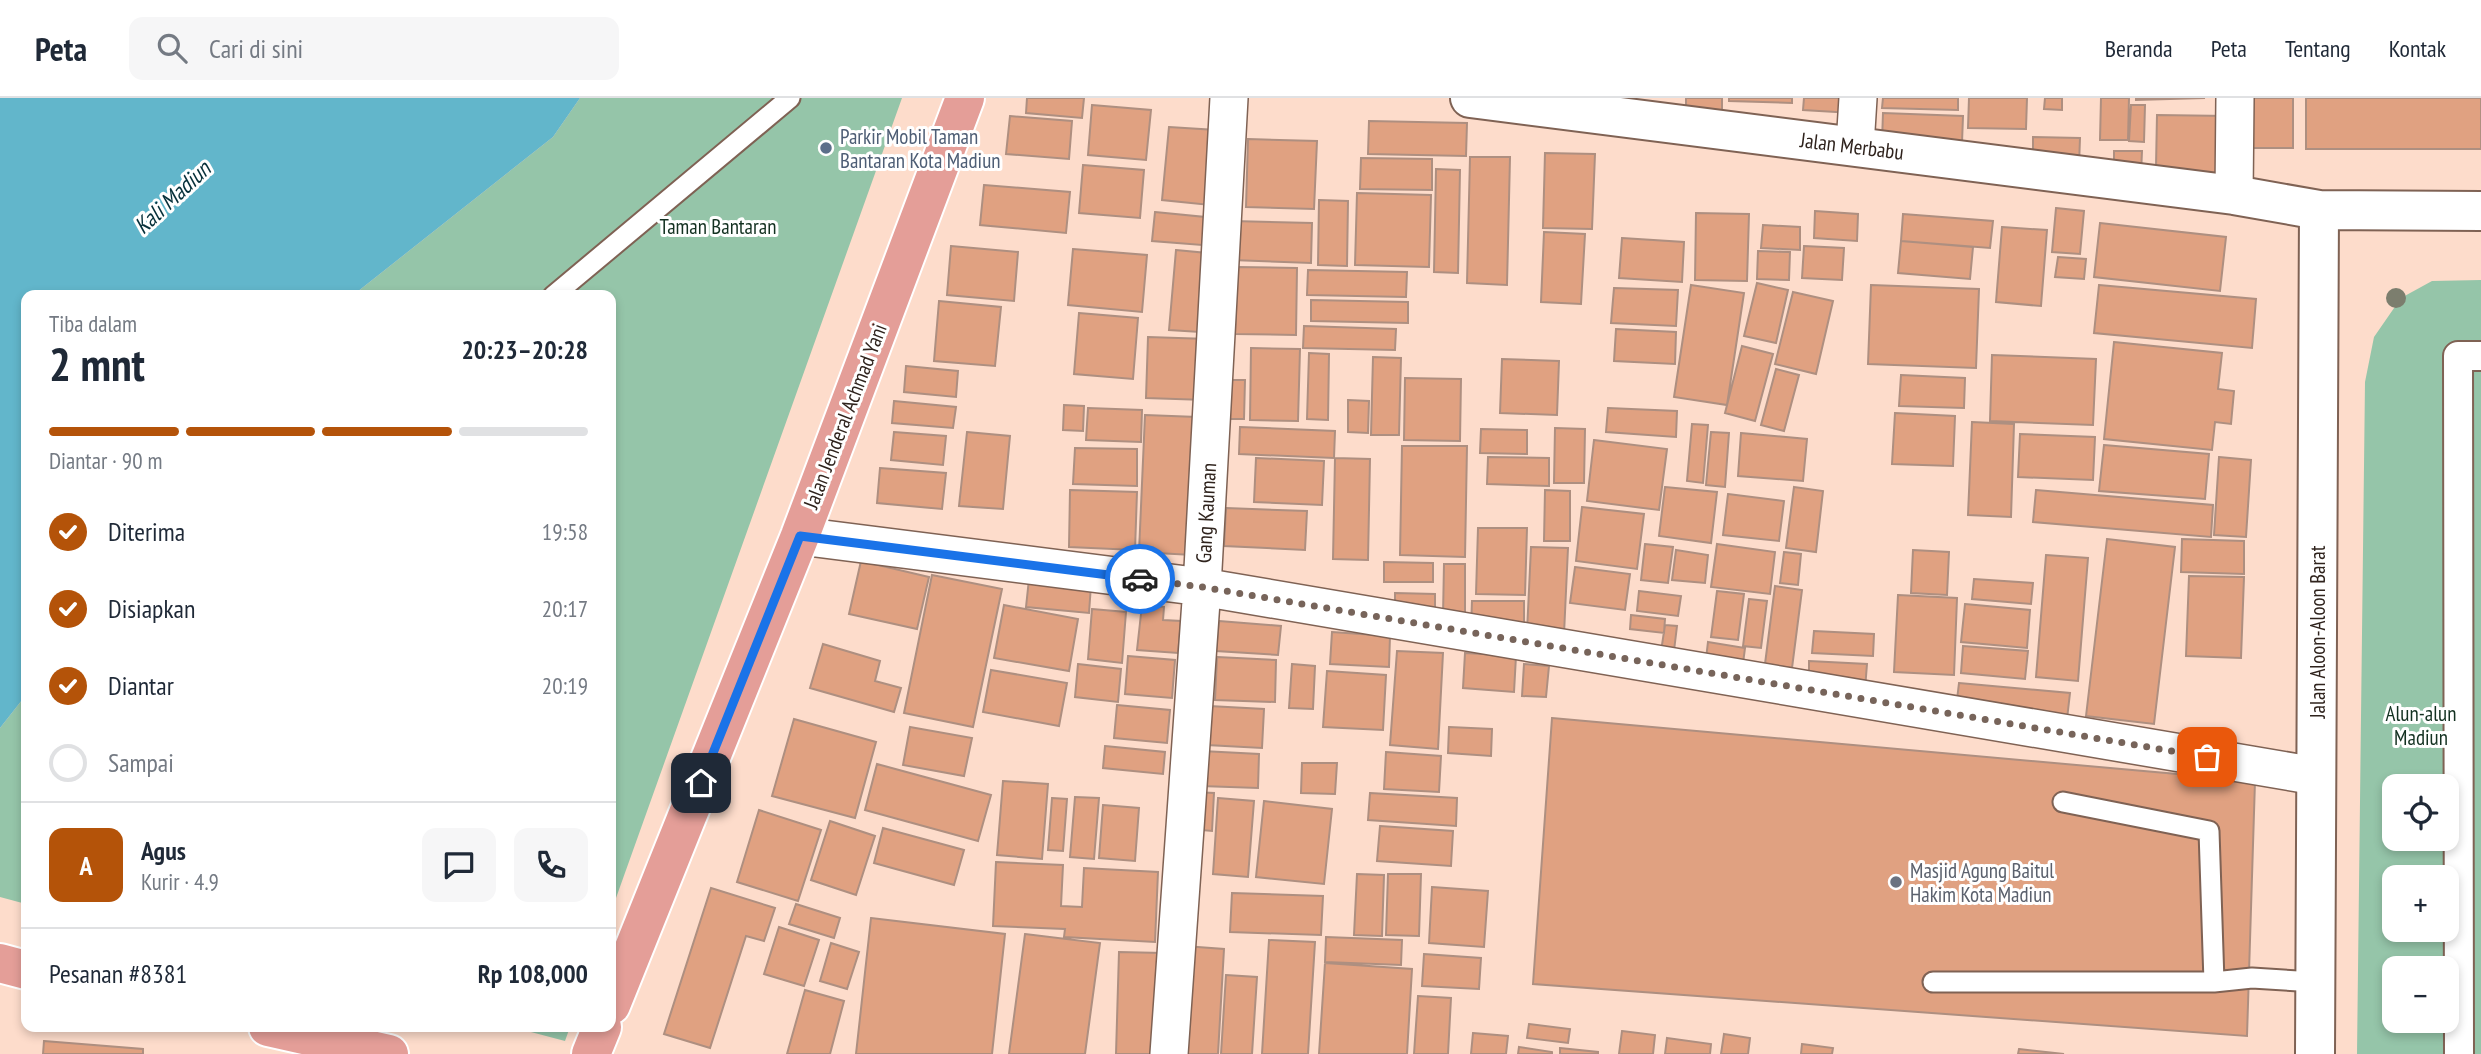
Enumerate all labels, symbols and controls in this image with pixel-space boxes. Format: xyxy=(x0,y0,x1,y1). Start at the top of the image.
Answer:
search box xyxy=(129,17,619,80)
text: Peta xyxy=(35,27,87,70)
icon: search xyxy=(153,29,191,67)
text: Cari di sini xyxy=(209,32,303,65)
text: Beranda xyxy=(2105,33,2173,64)
text: Peta xyxy=(2211,33,2247,64)
text: Tentang xyxy=(2285,33,2351,64)
text: Kontak xyxy=(2389,33,2446,64)
place label: Parkir Mobil Taman Bantaran Kota Madiun xyxy=(840,123,1001,174)
street label: Jalan Merbabu xyxy=(1798,126,1905,166)
marker: Parkir Mobil Taman Bantaran Kota Madiun xyxy=(818,140,834,156)
water label: Kali Madiun xyxy=(128,153,218,240)
park label: Taman Bantaran xyxy=(660,213,776,240)
text: Tiba dalam xyxy=(49,309,137,338)
street label: Jalan Jenderal Achmad Yani xyxy=(797,320,893,513)
text: 20:23–20:28 xyxy=(461,333,588,366)
text: 2 mnt xyxy=(49,334,145,394)
text: Diantar · 90 m xyxy=(49,446,162,475)
street label: Gang Kauman xyxy=(1190,462,1222,564)
icon: check xyxy=(49,513,87,551)
text: Diterima xyxy=(108,515,185,548)
text: 19:58 xyxy=(542,517,588,546)
courier xyxy=(1105,544,1175,614)
street label: Jalan Aloon-Aloon Barat xyxy=(2304,545,2331,719)
icon: car xyxy=(1121,560,1159,598)
icon: check xyxy=(49,590,87,628)
text: Disiapkan xyxy=(108,592,195,625)
text: 20:17 xyxy=(542,594,588,623)
icon: check xyxy=(49,667,87,705)
text: Diantar xyxy=(108,669,174,702)
text: 20:19 xyxy=(542,671,588,700)
park label: Alun-alun Madiun xyxy=(2386,700,2456,751)
pin xyxy=(2177,727,2237,787)
icon: bag xyxy=(2188,738,2226,776)
text: Sampai xyxy=(108,746,174,779)
pin xyxy=(671,753,731,813)
icon: home xyxy=(682,764,720,802)
map controls xyxy=(2382,774,2459,1033)
button: locate xyxy=(2382,774,2459,851)
button: chat xyxy=(422,828,496,902)
button: phone xyxy=(514,828,588,902)
text: Agus xyxy=(141,834,186,867)
text: A xyxy=(79,849,93,882)
place label: Masjid Agung Baitul Hakim Kota Madiun xyxy=(1910,857,2054,908)
button: + xyxy=(2382,865,2459,942)
text: Kurir · 4.9 xyxy=(141,867,219,896)
marker: Masjid Agung Baitul Hakim Kota Madiun xyxy=(1888,874,1904,890)
button: − xyxy=(2382,956,2459,1033)
text: Pesanan #8381 xyxy=(49,957,187,990)
text: Rp 108,000 xyxy=(478,957,588,990)

